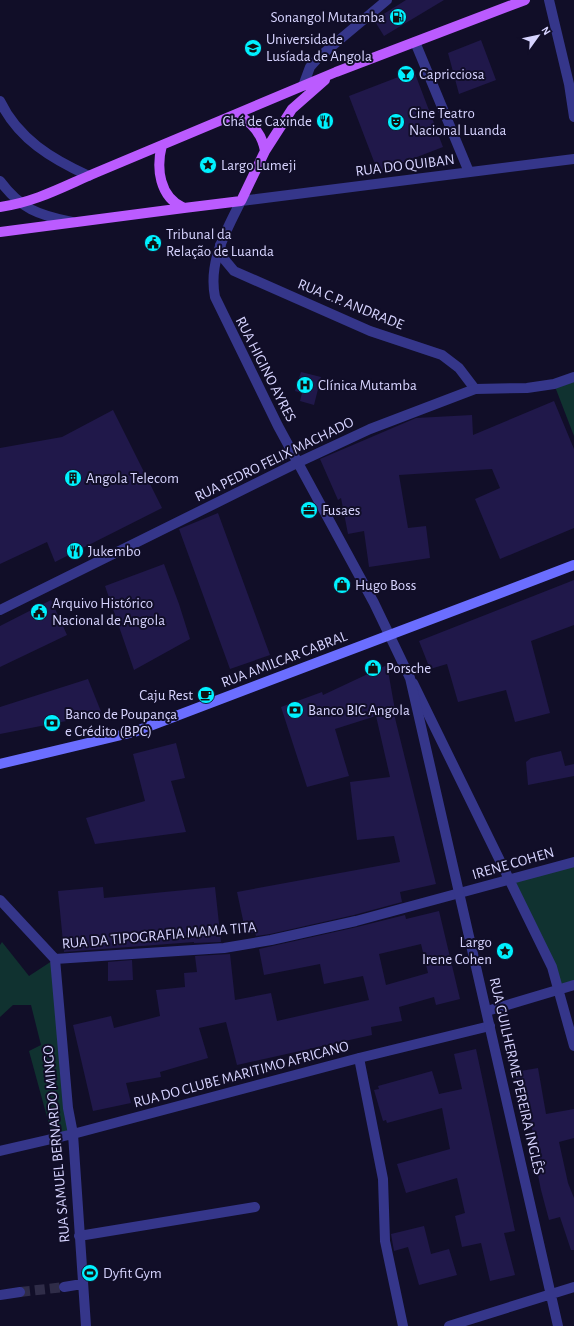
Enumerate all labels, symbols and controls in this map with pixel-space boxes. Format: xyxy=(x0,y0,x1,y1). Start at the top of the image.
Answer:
fuel station icon: Sonangol Mutamba xyxy=(388,7,408,27)
place label: Sonangol Mutamba xyxy=(271,10,385,25)
north arrow xyxy=(518,16,558,56)
text: N xyxy=(539,25,553,37)
place label: Universidade Lusíada de Angola xyxy=(266,32,372,64)
school or university icon: Universidade Lusíada de Angola xyxy=(243,38,263,58)
bar icon: Capricciosa xyxy=(396,64,416,84)
place label: Capricciosa xyxy=(419,67,485,82)
place label: Cine Teatro Nacional Luanda xyxy=(409,106,506,138)
restaurant icon: Chá de Caxinde xyxy=(315,111,335,131)
theatre icon: Cine Teatro Nacional Luanda xyxy=(386,112,406,132)
place label: Chá de Caxinde xyxy=(223,114,312,129)
street label: RUA DO QUIBAN xyxy=(355,152,456,179)
place icon: Largo Lumeji xyxy=(198,155,218,175)
place label: Largo Lumeji xyxy=(221,158,296,173)
place label: Tribunal da Relação de Luanda xyxy=(166,227,274,259)
public building icon: Tribunal da Relação de Luanda xyxy=(143,233,163,253)
street label: RUA C.P. ANDRADE xyxy=(296,276,406,333)
street label: RUA HIGINO AYRES xyxy=(233,314,299,424)
hospital icon: Clínica Mutamba xyxy=(295,375,315,395)
place label: Clínica Mutamba xyxy=(318,378,417,393)
street label: RUA PEDRO FELIX MACHADO xyxy=(192,414,356,505)
building icon: Angola Telecom xyxy=(63,468,83,488)
place label: Angola Telecom xyxy=(86,471,179,486)
office icon: Fusaes xyxy=(299,500,319,520)
place label: Fusaes xyxy=(322,503,360,518)
restaurant icon: Jukembo xyxy=(65,541,85,561)
place label: Jukembo xyxy=(88,544,141,559)
shop icon: Hugo Boss xyxy=(332,575,352,595)
place label: Hugo Boss xyxy=(355,578,416,593)
place label: Arquivo Histórico Nacional de Angola xyxy=(52,596,165,628)
public building icon: Arquivo Histórico Nacional de Angola xyxy=(29,602,49,622)
street label: RUA AMILCAR CABRAL xyxy=(219,628,350,690)
shop icon: Porsche xyxy=(363,658,383,678)
place label: Porsche xyxy=(386,661,431,676)
cafe icon: Caju Rest xyxy=(196,685,216,705)
place label: Caju Rest xyxy=(139,688,193,703)
bank icon: Banco BIC Angola xyxy=(285,700,305,720)
place label: Banco BIC Angola xyxy=(308,703,410,718)
place label: Banco de Poupança e Crédito (BPC) xyxy=(65,707,177,739)
bank icon: Banco de Poupança e Crédito (BPC) xyxy=(42,713,62,733)
street label: IRENE COHEN xyxy=(470,845,556,882)
street label: RUA DA TIPOGRAFIA MAMA TITA xyxy=(61,919,257,951)
place label: Largo Irene Cohen xyxy=(422,935,492,967)
place icon: Largo Irene Cohen xyxy=(495,941,515,961)
street label: RUA GUILHERME PEREIRA INGLÊS xyxy=(486,976,548,1176)
street label: RUA DO CLUBE MARITIMO AFRICANO xyxy=(132,1038,350,1110)
street label: RUA SAMUEL BERNARDO MINGO xyxy=(40,1045,73,1243)
sports icon: Dyfit Gym xyxy=(80,1263,100,1283)
place label: Dyfit Gym xyxy=(103,1266,162,1281)

